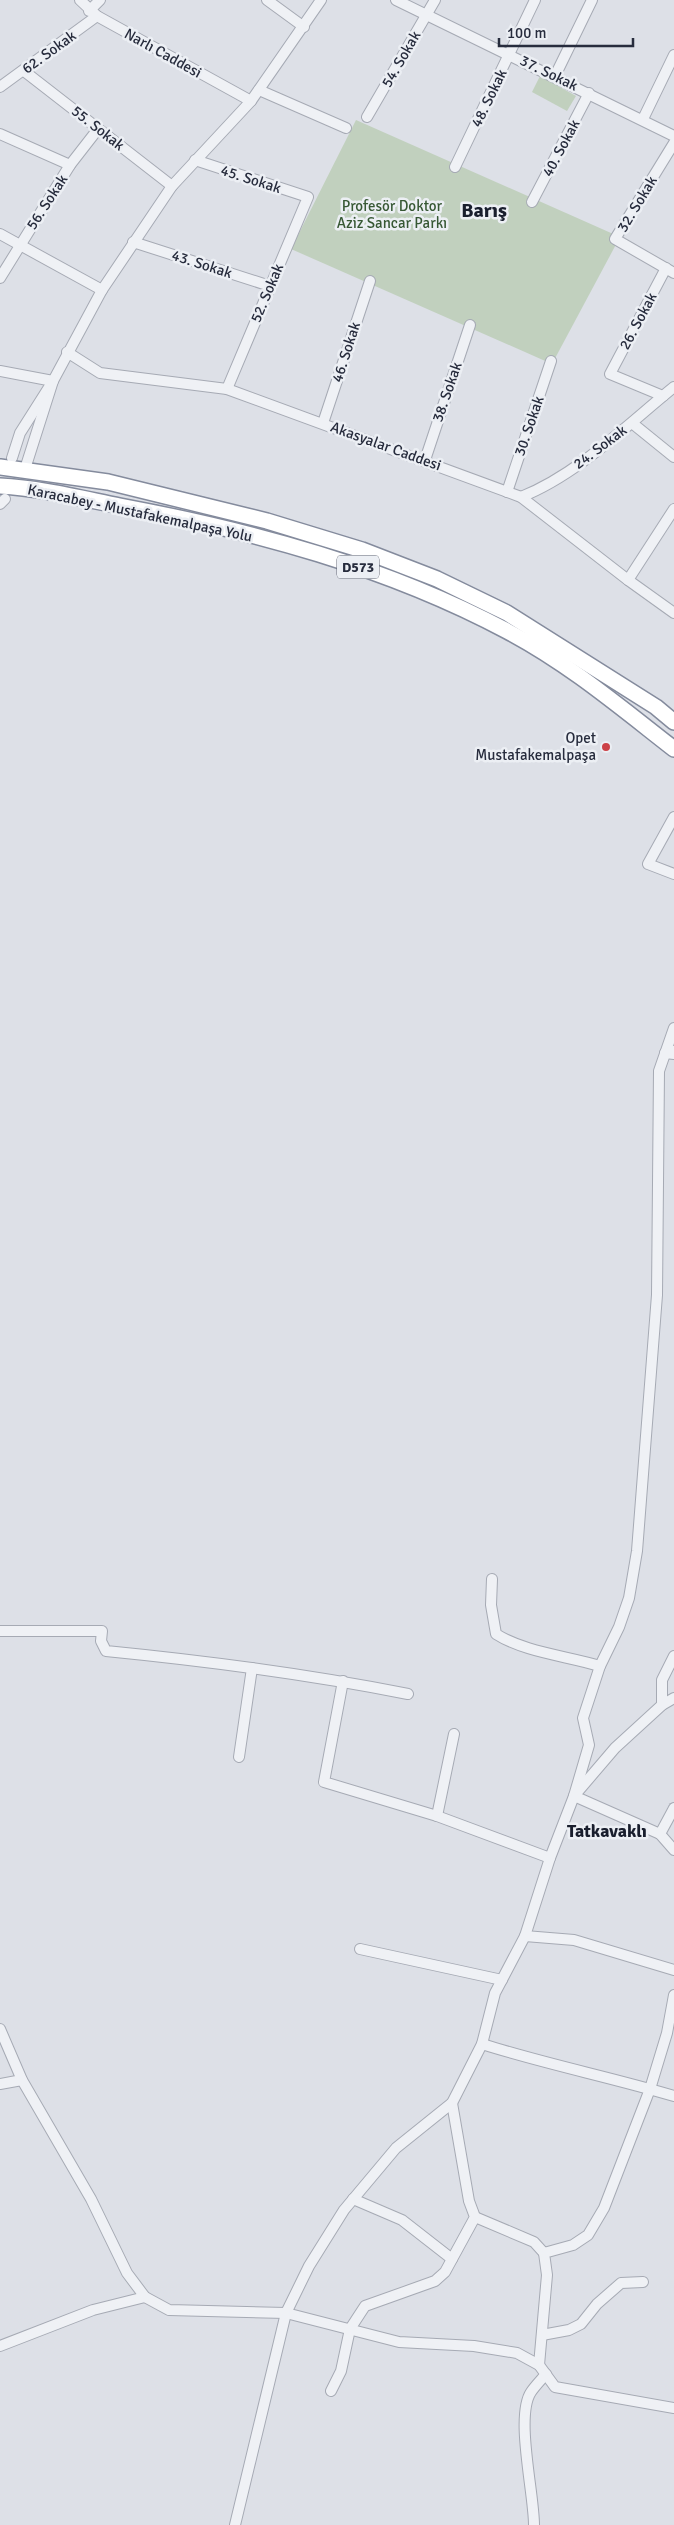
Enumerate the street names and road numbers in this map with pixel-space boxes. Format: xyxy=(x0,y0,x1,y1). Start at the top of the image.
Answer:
street label: Narlı Caddesi xyxy=(121,24,205,82)
street label: 62. Sokak xyxy=(19,26,80,78)
street label: 54. Sokak xyxy=(378,27,425,90)
street label: 37. Sokak xyxy=(517,51,581,95)
street label: 48. Sokak xyxy=(467,66,511,130)
street label: 55. Sokak xyxy=(68,102,128,155)
street label: 40. Sokak xyxy=(538,116,584,180)
street label: 45. Sokak xyxy=(219,161,284,197)
street label: 56. Sokak xyxy=(23,171,72,233)
street label: 32. Sokak xyxy=(613,172,661,235)
street label: 43. Sokak xyxy=(170,246,235,282)
street label: 52. Sokak xyxy=(247,260,288,325)
street label: 26. Sokak xyxy=(615,289,661,353)
street label: 46. Sokak xyxy=(328,319,364,384)
street label: 38. Sokak xyxy=(428,359,466,424)
street label: 30. Sokak xyxy=(510,393,548,458)
street label: Akasyalar Caddesi xyxy=(328,418,444,474)
street label: 24. Sokak xyxy=(570,421,631,473)
street label: Karacabey - Mustafakemalpaşa Yolu xyxy=(26,480,254,546)
road number: D573 xyxy=(337,556,379,578)

